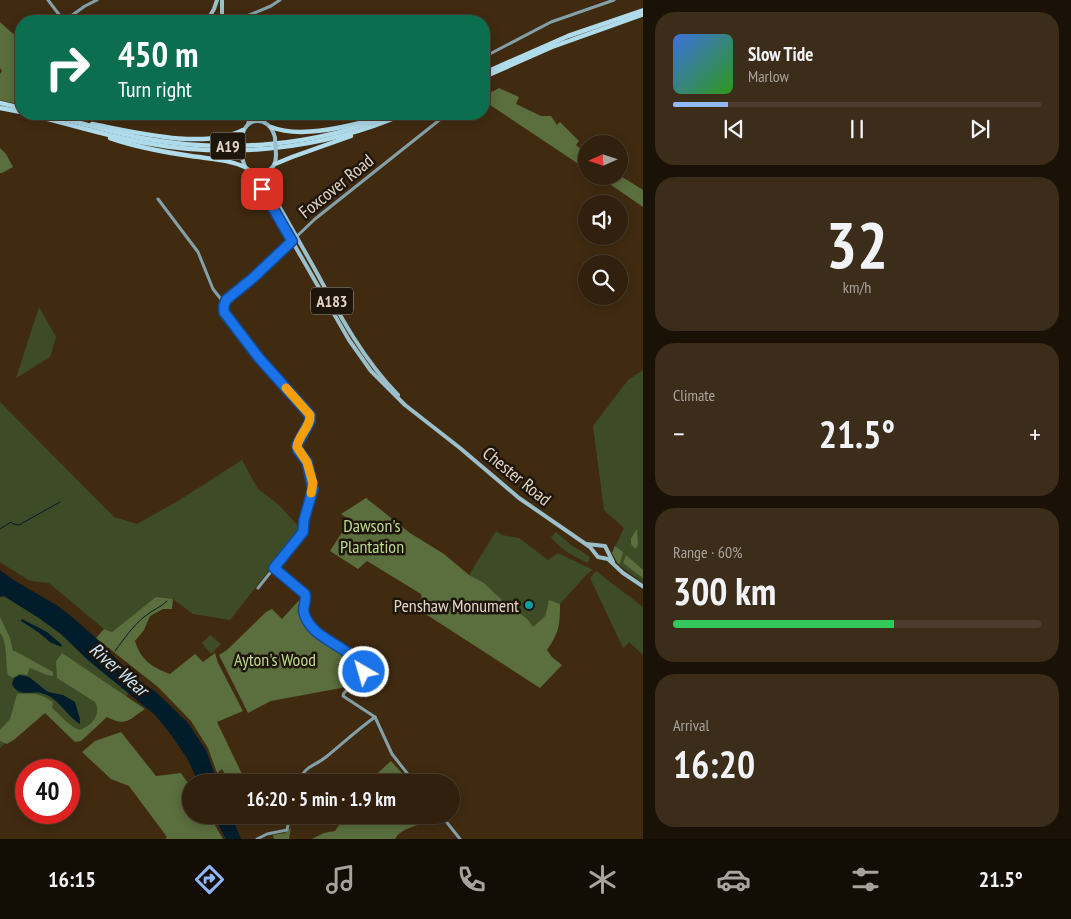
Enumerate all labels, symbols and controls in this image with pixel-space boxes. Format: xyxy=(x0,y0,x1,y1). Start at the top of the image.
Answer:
text: 450 m xyxy=(118,31,199,77)
icon: right xyxy=(35,35,100,100)
text: Slow Tide xyxy=(748,42,813,66)
text: Marlow xyxy=(748,66,789,86)
text: Turn right xyxy=(118,75,192,103)
icon: previous xyxy=(720,115,748,143)
icon: pause xyxy=(843,115,871,143)
icon: next xyxy=(966,115,994,143)
road number: A19 xyxy=(210,132,246,160)
north arrow xyxy=(578,135,628,185)
map controls xyxy=(578,135,628,305)
street label: Foxcover Road xyxy=(294,149,378,223)
pin xyxy=(241,168,283,210)
icon: arrive xyxy=(248,175,276,203)
button: sound xyxy=(578,195,628,245)
text: 32 xyxy=(826,202,888,286)
button: search xyxy=(578,255,628,305)
text: km/h xyxy=(843,277,871,297)
road number: A183 xyxy=(311,288,353,314)
text: Climate xyxy=(673,385,715,405)
text: 21.5° xyxy=(819,409,895,458)
text: − xyxy=(673,415,685,452)
text: + xyxy=(1029,415,1041,452)
street label: Chester Road xyxy=(478,441,556,511)
park label: Dawson's Plantation xyxy=(340,514,404,558)
text: Range · 60% xyxy=(673,542,742,562)
text: 300 km xyxy=(673,566,776,615)
place label: Penshaw Monument xyxy=(394,594,519,617)
marker: Penshaw Monument xyxy=(523,599,535,611)
water label: River Wear xyxy=(85,637,155,703)
position arrow xyxy=(337,645,389,697)
park label: Ayton's Wood xyxy=(234,648,316,671)
text: Arrival xyxy=(673,715,709,735)
text: 16:20 xyxy=(673,739,755,788)
speed limit sign: 40 xyxy=(15,759,80,824)
text: 16:20 · 5 min · 1.9 km xyxy=(246,787,396,811)
icon: directions xyxy=(192,862,227,897)
icon: music xyxy=(323,862,358,897)
icon: phone xyxy=(454,862,489,897)
icon: climate xyxy=(585,862,620,897)
icon: car xyxy=(716,862,751,897)
icon: filters xyxy=(848,862,883,897)
text: 16:15 xyxy=(48,865,96,893)
text: 21.5° xyxy=(979,865,1023,893)

